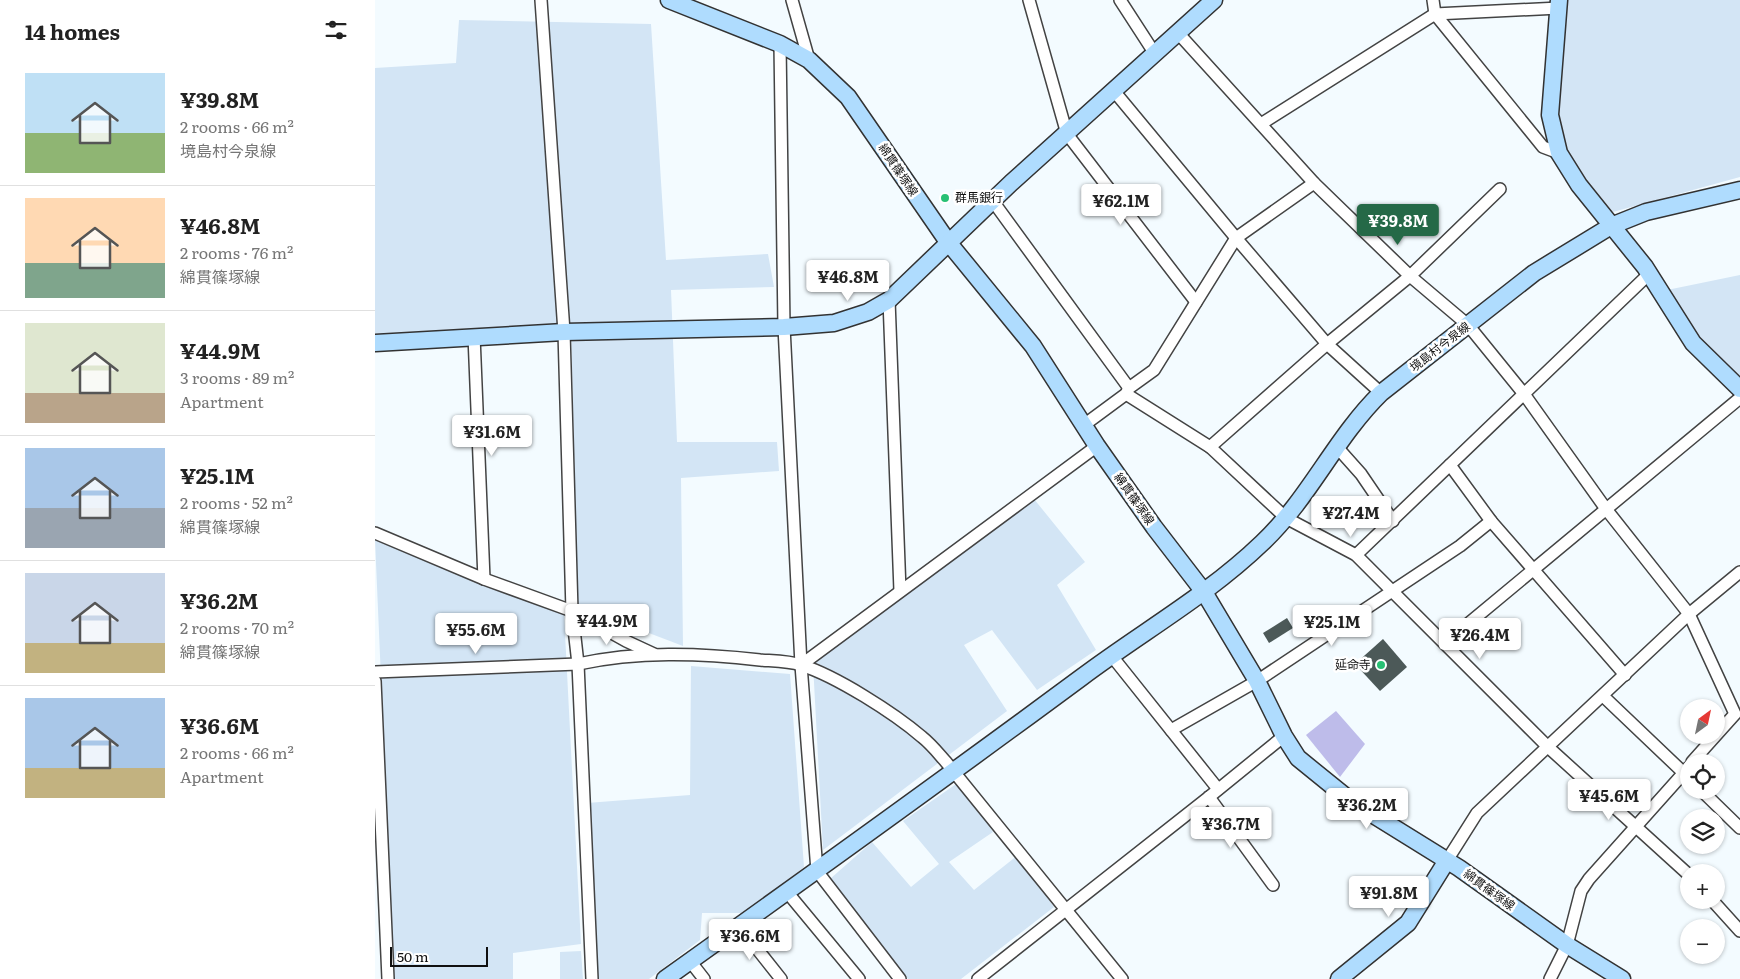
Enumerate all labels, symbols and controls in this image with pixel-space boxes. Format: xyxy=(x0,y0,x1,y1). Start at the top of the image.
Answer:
text: 14 homes xyxy=(25,15,120,46)
icon: filters xyxy=(322,16,350,44)
text: ¥39.8M xyxy=(180,83,259,114)
icon: home xyxy=(65,93,125,153)
text: 2 rooms · 66 m² xyxy=(180,114,294,138)
text: 境島村今泉線 xyxy=(180,138,276,162)
street label: 綿貫篠塚線 xyxy=(875,140,923,199)
pin: ¥62.1M xyxy=(1080,184,1162,226)
place label: 群馬銀行 xyxy=(955,188,1003,206)
text: ¥62.1M xyxy=(1092,188,1150,212)
marker: 群馬銀行 xyxy=(939,192,951,204)
pin: ¥39.8M xyxy=(1357,204,1439,246)
text: ¥39.8M xyxy=(1368,208,1428,232)
text: ¥46.8M xyxy=(180,209,261,240)
icon: home xyxy=(65,218,125,278)
text: 2 rooms · 76 m² xyxy=(180,240,293,264)
pin: ¥46.8M xyxy=(807,260,889,302)
text: 綿貫篠塚線 xyxy=(180,264,260,288)
text: ¥46.8M xyxy=(817,264,879,288)
street label: 境島村今泉線 xyxy=(1405,317,1473,375)
text: ¥44.9M xyxy=(180,334,261,365)
icon: home xyxy=(65,343,125,403)
text: 3 rooms · 89 m² xyxy=(180,365,294,389)
text: Apartment xyxy=(180,389,264,413)
pin: ¥31.6M xyxy=(451,414,533,457)
text: ¥31.6M xyxy=(463,419,521,443)
text: ¥25.1M xyxy=(180,459,255,490)
icon: home xyxy=(65,468,125,528)
street label: 綿貫篠塚線 xyxy=(1110,469,1159,528)
text: 2 rooms · 52 m² xyxy=(180,490,293,514)
pin: ¥27.4M xyxy=(1310,496,1392,538)
text: ¥27.4M xyxy=(1322,500,1380,524)
text: 綿貫篠塚線 xyxy=(180,514,260,538)
text: ¥36.2M xyxy=(180,584,259,615)
icon: home xyxy=(65,593,125,653)
pin: ¥44.9M xyxy=(566,604,648,646)
pin: ¥25.1M xyxy=(1291,604,1373,647)
text: ¥44.9M xyxy=(576,608,638,632)
text: ¥25.1M xyxy=(1304,609,1360,633)
pin: ¥55.6M xyxy=(435,612,517,655)
text: 2 rooms · 70 m² xyxy=(180,615,294,639)
text: ¥55.6M xyxy=(446,617,506,641)
pin: ¥26.4M xyxy=(1439,618,1521,660)
text: ¥26.4M xyxy=(1450,622,1510,646)
text: 綿貫篠塚線 xyxy=(180,639,260,663)
place label: 延命寺 xyxy=(1335,655,1371,673)
marker: 延命寺 xyxy=(1375,659,1387,671)
north arrow xyxy=(1680,699,1725,744)
map controls xyxy=(1680,699,1725,964)
text: ¥36.6M xyxy=(180,709,260,740)
icon: home xyxy=(65,718,125,778)
text: 2 rooms · 66 m² xyxy=(180,740,294,764)
button: locate xyxy=(1680,754,1725,799)
text: Apartment xyxy=(180,764,264,788)
pin: ¥45.6M xyxy=(1568,778,1650,821)
text: ¥45.6M xyxy=(1579,783,1639,807)
pin: ¥36.2M xyxy=(1326,788,1408,830)
text: ¥36.2M xyxy=(1337,792,1397,816)
pin: ¥36.7M xyxy=(1190,806,1272,849)
button: layers xyxy=(1680,809,1725,854)
text: ¥36.7M xyxy=(1202,811,1260,835)
street label: 綿貫篠塚線 xyxy=(1460,864,1519,914)
button: + xyxy=(1680,864,1725,909)
pin: ¥91.8M xyxy=(1348,876,1430,918)
text: ¥91.8M xyxy=(1360,880,1418,904)
pin: ¥36.6M xyxy=(709,918,791,961)
button: − xyxy=(1680,919,1725,964)
text: ¥36.6M xyxy=(720,923,780,947)
scale bar xyxy=(390,944,487,967)
text: 50 m xyxy=(397,946,429,966)

